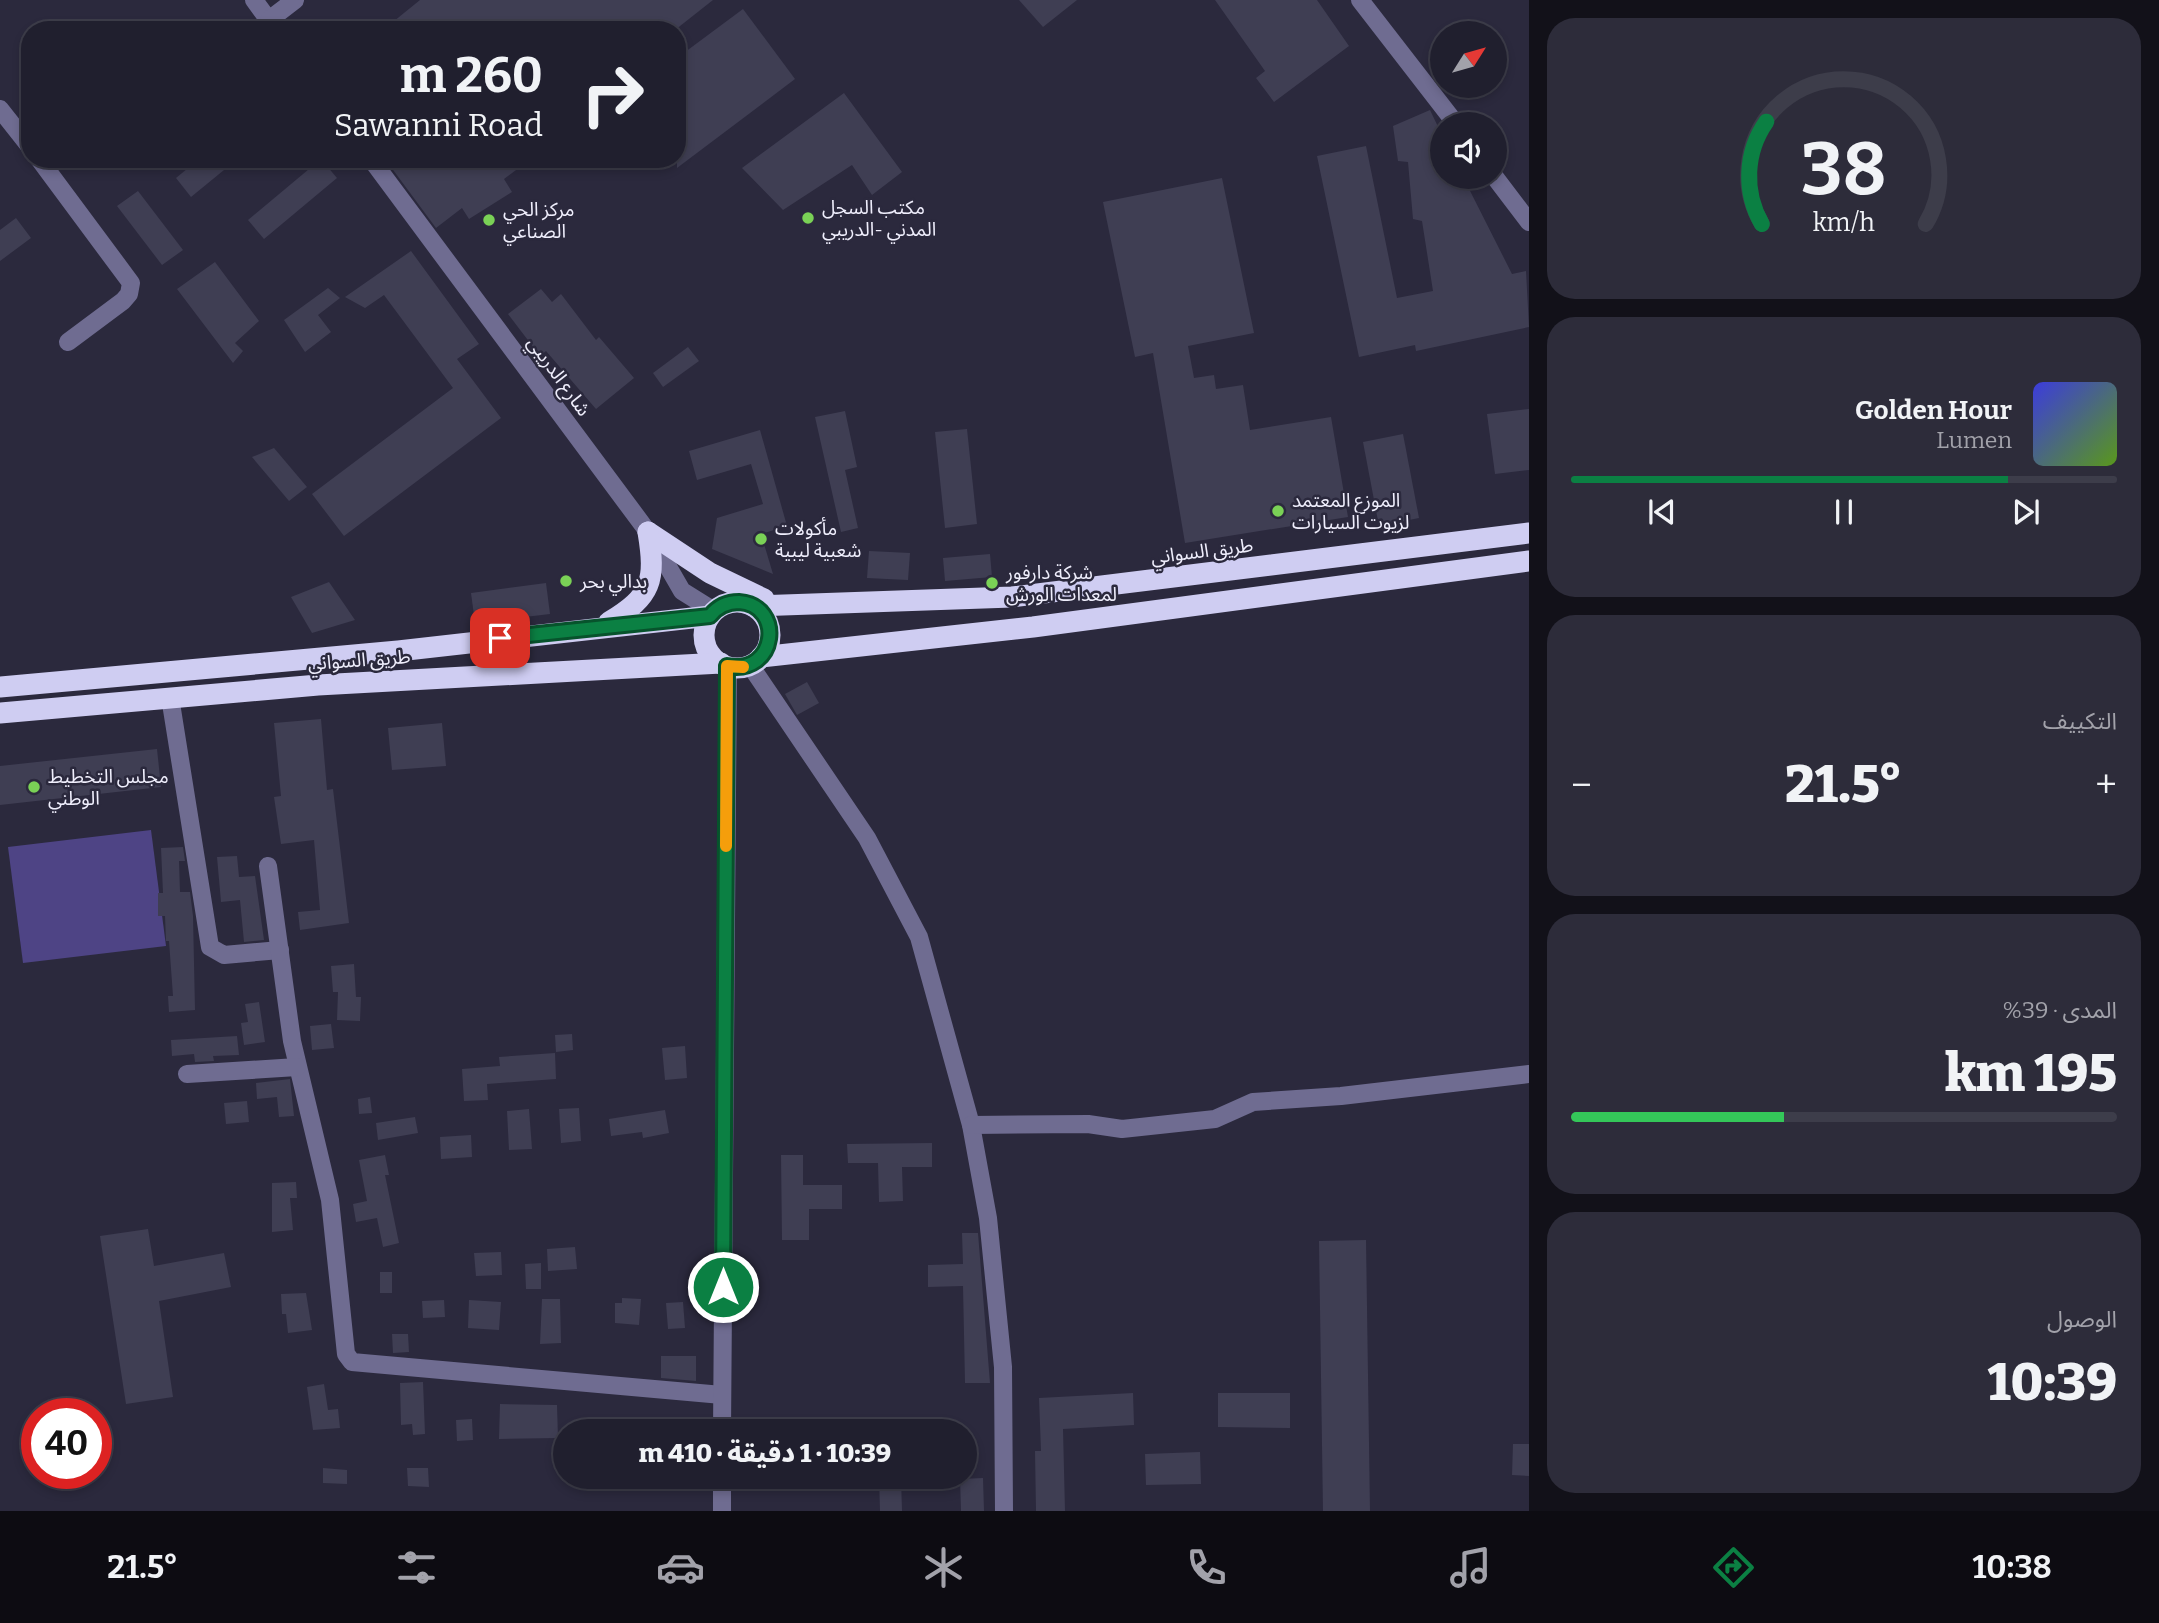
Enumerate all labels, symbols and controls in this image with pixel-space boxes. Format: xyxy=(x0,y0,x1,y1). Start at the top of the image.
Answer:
north arrow xyxy=(1430,21,1507,98)
map controls xyxy=(1430,21,1507,189)
text: 260 m xyxy=(400,46,543,105)
icon: right xyxy=(567,49,658,140)
text: Sawanni Road xyxy=(334,106,543,144)
button: sound xyxy=(1430,112,1507,189)
text: 38 xyxy=(1801,127,1887,214)
place label: مكتب السجل المدني -الدريبي xyxy=(822,196,936,244)
place label: مركز الحي الصناعي xyxy=(503,198,574,246)
text: km/h xyxy=(1813,208,1875,238)
marker: مكتب السجل المدني -الدريبي xyxy=(800,210,816,226)
marker: مركز الحي الصناعي xyxy=(481,212,497,228)
street label: شارع الدريبي xyxy=(520,332,596,422)
text: Golden Hour xyxy=(1855,395,2012,426)
text: Lumen xyxy=(1936,426,2012,454)
place label: الموزع المعتمد لزيوت السيارات xyxy=(1292,489,1409,534)
icon: previous xyxy=(1643,493,1681,531)
icon: pause xyxy=(1825,493,1863,531)
icon: next xyxy=(2007,493,2045,531)
marker: الموزع المعتمد لزيوت السيارات xyxy=(1270,503,1286,519)
place label: مأكولات شعبية ليبية xyxy=(775,517,861,562)
marker: مأكولات شعبية ليبية xyxy=(753,531,769,547)
street label: طريق السواني xyxy=(1150,533,1255,572)
place label: شركة دارفور لمعدات الورش xyxy=(1005,561,1117,606)
place label: بدالي بحر xyxy=(579,570,647,596)
marker: بدالي بحر xyxy=(558,573,574,589)
marker: شركة دارفور لمعدات الورش xyxy=(984,575,1000,591)
pin xyxy=(470,608,530,668)
icon: arrive xyxy=(481,619,519,657)
street label: طريق السواني xyxy=(307,645,411,678)
text: التكييف xyxy=(2043,707,2117,735)
text: 21.5° xyxy=(1785,753,1902,816)
text: − xyxy=(1571,762,1592,808)
text: + xyxy=(2095,762,2117,808)
place label: مجلس التخطيط الوطني xyxy=(48,765,169,813)
marker: مجلس التخطيط الوطني xyxy=(26,779,42,795)
text: المدى · 39% xyxy=(2002,996,2117,1024)
text: 195 km xyxy=(1945,1042,2117,1105)
position arrow xyxy=(686,1250,760,1324)
text: الوصول xyxy=(2047,1305,2117,1333)
text: 10:39 xyxy=(1988,1351,2117,1414)
speed limit sign: 40 xyxy=(21,1398,112,1489)
text: 10:39 · 1 دقيقة · 410 m xyxy=(639,1438,891,1469)
icon: filters xyxy=(392,1543,441,1592)
icon: car xyxy=(656,1543,705,1592)
icon: climate xyxy=(919,1543,968,1592)
icon: phone xyxy=(1182,1543,1231,1592)
icon: music xyxy=(1446,1543,1495,1592)
icon: directions xyxy=(1709,1543,1758,1592)
text: 21.5° xyxy=(107,1548,178,1586)
text: 10:38 xyxy=(1973,1548,2052,1586)

